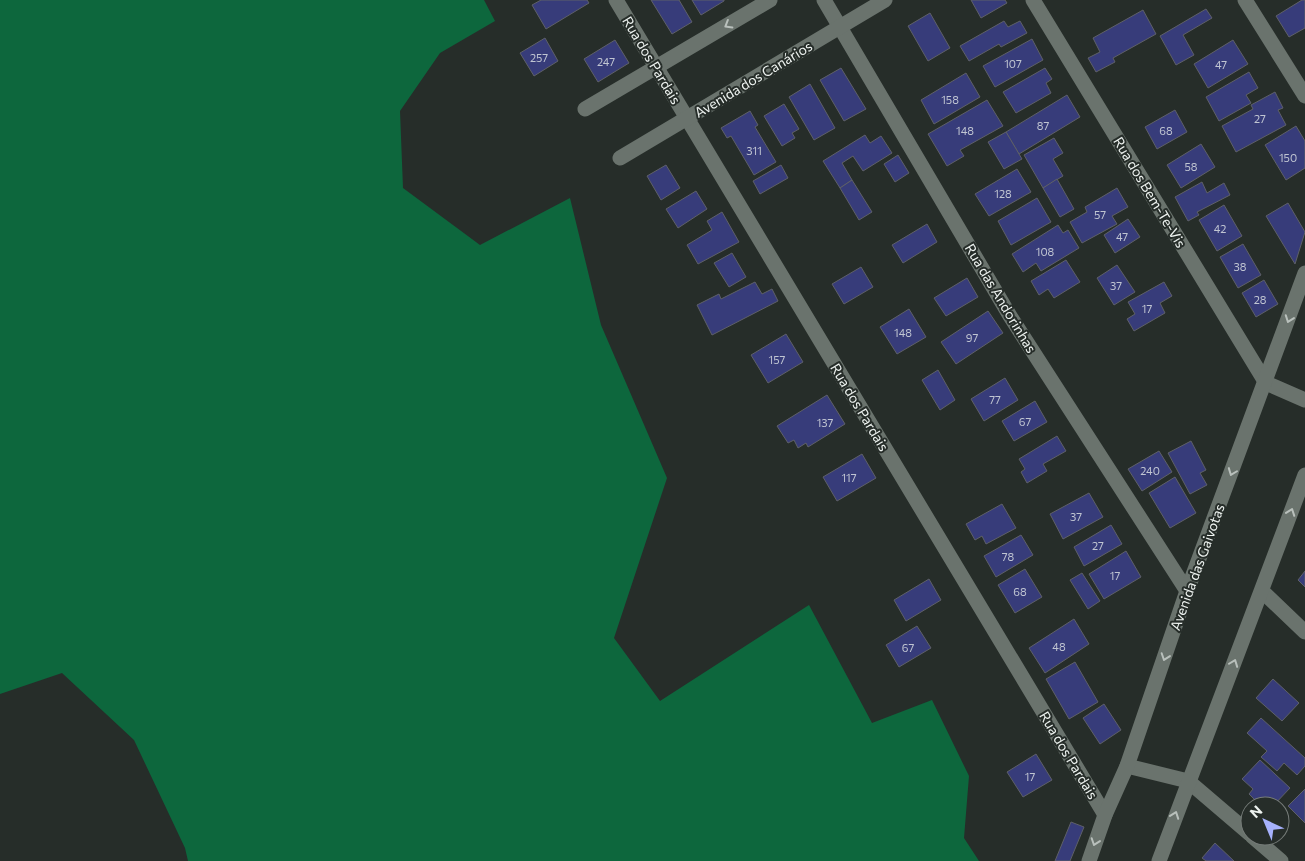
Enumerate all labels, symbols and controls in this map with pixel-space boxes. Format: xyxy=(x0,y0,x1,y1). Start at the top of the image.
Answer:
street label: Rua dos Pardais xyxy=(619,13,685,107)
one-way arrow xyxy=(724,18,733,28)
street label: Avenida dos Canários xyxy=(691,37,815,121)
house number: 257 xyxy=(530,51,548,64)
house number: 247 xyxy=(597,55,615,68)
house number: 107 xyxy=(1004,57,1022,70)
house number: 47 xyxy=(1215,58,1227,71)
house number: 158 xyxy=(941,93,959,106)
house number: 27 xyxy=(1254,112,1266,125)
house number: 87 xyxy=(1037,119,1049,132)
house number: 148 xyxy=(956,124,974,137)
house number: 68 xyxy=(1159,124,1173,137)
street label: Rua dos Bem-Te-Vis xyxy=(1110,133,1190,251)
house number: 311 xyxy=(746,144,762,157)
house number: 150 xyxy=(1279,151,1297,164)
house number: 58 xyxy=(1185,160,1198,173)
house number: 128 xyxy=(994,187,1012,200)
house number: 57 xyxy=(1094,208,1106,221)
house number: 42 xyxy=(1214,222,1226,235)
house number: 47 xyxy=(1116,230,1128,243)
street label: Rua das Andorinhas xyxy=(962,240,1040,356)
house number: 108 xyxy=(1036,245,1055,258)
house number: 38 xyxy=(1234,260,1247,273)
house number: 37 xyxy=(1110,279,1122,292)
house number: 28 xyxy=(1254,293,1267,306)
house number: 17 xyxy=(1142,302,1152,315)
one-way arrow xyxy=(1285,314,1295,323)
house number: 148 xyxy=(894,326,912,339)
house number: 97 xyxy=(966,331,978,344)
house number: 157 xyxy=(769,353,786,366)
street label: Rua dos Pardais xyxy=(827,360,893,454)
house number: 77 xyxy=(989,393,1001,406)
house number: 67 xyxy=(1019,415,1031,428)
house number: 137 xyxy=(817,416,834,429)
house number: 240 xyxy=(1140,464,1160,477)
one-way arrow xyxy=(1228,467,1238,475)
house number: 117 xyxy=(841,471,857,484)
street label: Avenida das Gaivotas xyxy=(1166,501,1228,633)
one-way arrow xyxy=(1286,508,1296,516)
house number: 37 xyxy=(1070,510,1082,523)
house number: 27 xyxy=(1092,539,1104,552)
house number: 78 xyxy=(1002,550,1015,563)
house number: 17 xyxy=(1110,569,1120,582)
house number: 68 xyxy=(1013,585,1027,598)
house number: 48 xyxy=(1052,640,1066,653)
house number: 67 xyxy=(902,641,914,654)
one-way arrow xyxy=(1160,652,1170,661)
one-way arrow xyxy=(1228,660,1238,668)
street label: Rua dos Pardais xyxy=(1036,708,1102,802)
house number: 17 xyxy=(1025,770,1035,783)
north arrow xyxy=(1240,796,1290,846)
text: N xyxy=(1246,802,1265,821)
one-way arrow xyxy=(1169,811,1179,820)
one-way arrow xyxy=(1091,837,1101,846)

